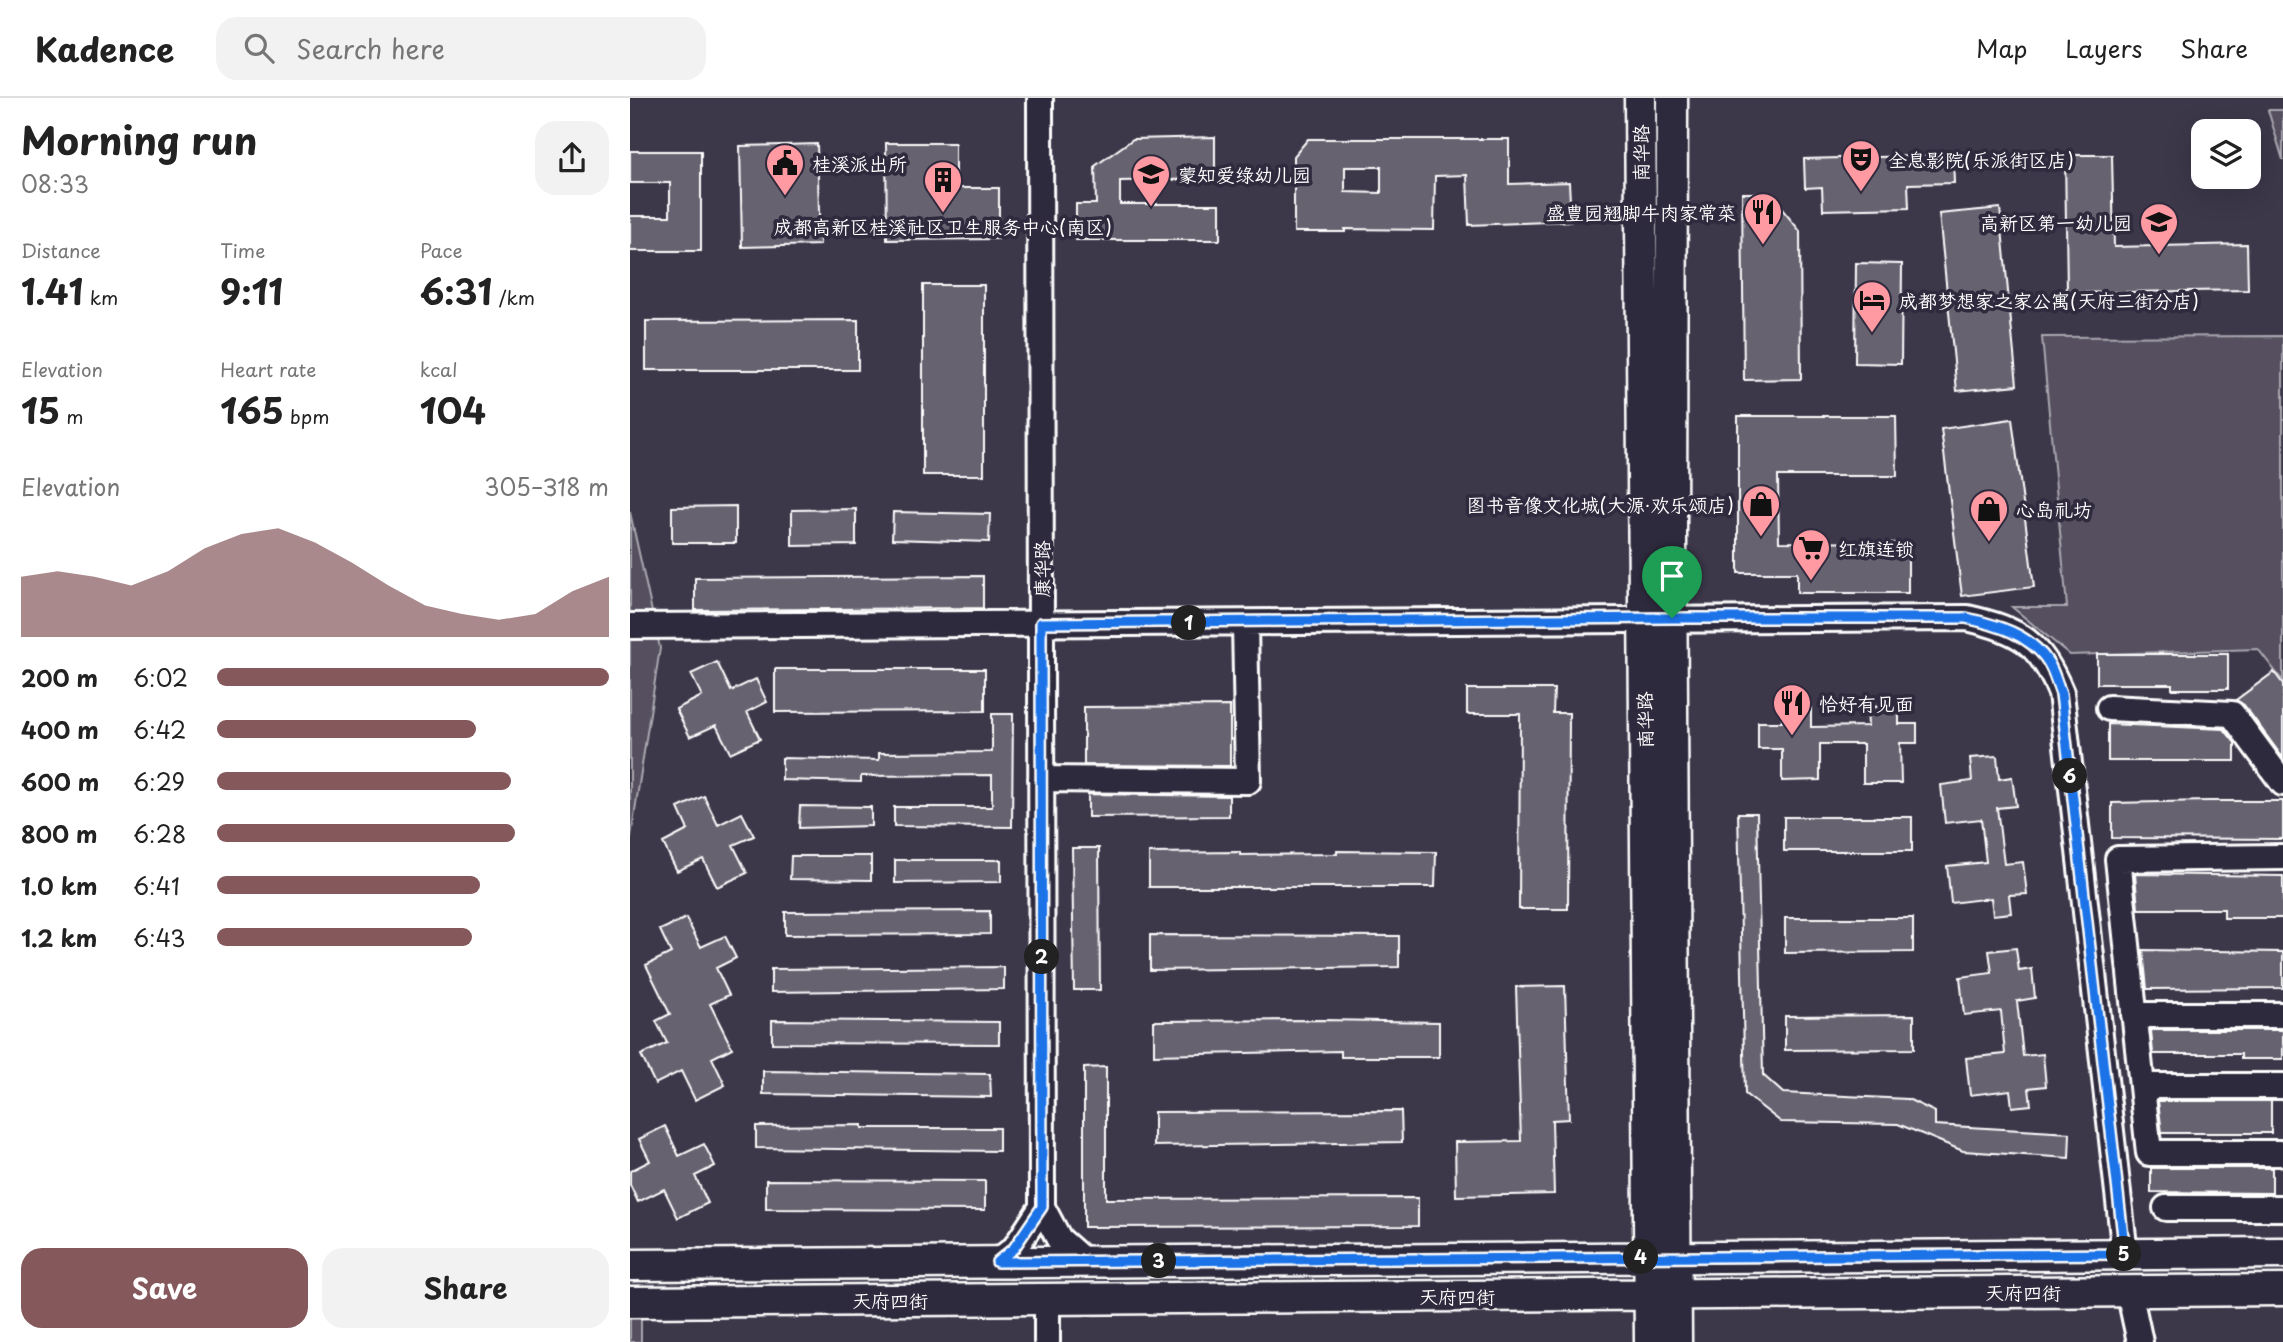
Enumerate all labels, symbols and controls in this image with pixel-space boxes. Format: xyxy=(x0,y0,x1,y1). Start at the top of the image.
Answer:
search box xyxy=(216,17,706,80)
text: Kadence xyxy=(35,23,174,73)
icon: search xyxy=(240,29,278,67)
text: Search here xyxy=(296,29,445,68)
text: Map xyxy=(1976,30,2027,66)
text: Layers xyxy=(2065,30,2142,66)
text: Share xyxy=(2180,30,2248,66)
text: Morning run xyxy=(21,111,257,168)
map controls xyxy=(2191,119,2261,189)
button: layers xyxy=(2191,119,2261,189)
button: share xyxy=(535,121,609,195)
street label: 南华路 xyxy=(1626,124,1654,182)
theatre icon: 全息影院(乐派街区店) xyxy=(1840,138,1882,193)
public building icon: 桂溪派出所 xyxy=(764,142,806,197)
place label: 全息影院(乐派街区店) xyxy=(1888,145,2074,173)
place label: 桂溪派出所 xyxy=(812,149,907,177)
school or university icon: 蒙知爱绿幼儿园 xyxy=(1130,153,1172,208)
building icon: 成都高新区桂溪社区卫生服务中心(南区) xyxy=(922,159,964,214)
place label: 蒙知爱绿幼儿园 xyxy=(1178,160,1311,188)
text: 08:33 xyxy=(21,166,89,201)
restaurant icon: 盛豊园翘脚牛肉家常菜 xyxy=(1742,191,1784,246)
place label: 盛豊园翘脚牛肉家常菜 xyxy=(1546,198,1736,226)
school or university icon: 高新区第一幼儿园 xyxy=(2138,201,2180,256)
place label: 高新区第一幼儿园 xyxy=(1980,208,2132,236)
place label: 成都高新区桂溪社区卫生服务中心(南区) xyxy=(774,212,1112,240)
text: Distance xyxy=(21,236,101,264)
text: Time xyxy=(220,236,265,264)
text: Pace xyxy=(420,236,463,264)
text: 1.41 xyxy=(21,264,83,317)
text: 9:11 xyxy=(220,264,283,317)
text: 6:31 xyxy=(420,264,493,317)
hotel icon: 成都梦想家之家公寓(天府三街分店) xyxy=(1851,279,1893,334)
text: km xyxy=(83,283,118,311)
text: /km xyxy=(493,283,535,311)
place label: 成都梦想家之家公寓(天府三街分店) xyxy=(1899,286,2199,314)
text: Elevation xyxy=(21,355,103,383)
text: Heart rate xyxy=(220,355,316,383)
text: kcal xyxy=(420,355,458,383)
text: 15 xyxy=(21,383,60,436)
text: 165 xyxy=(220,383,284,436)
text: 104 xyxy=(420,383,486,436)
text: m xyxy=(60,402,84,430)
text: bpm xyxy=(284,402,329,430)
text: Elevation xyxy=(21,469,120,504)
text: 305–318 m xyxy=(484,469,609,504)
shop icon: 图书音像文化城(大源·欢乐颂店) xyxy=(1740,483,1782,538)
shop icon: 心岛礼坊 xyxy=(1968,488,2010,543)
place label: 图书音像文化城(大源·欢乐颂店) xyxy=(1467,490,1734,518)
place label: 心岛礼坊 xyxy=(2016,495,2092,523)
supermarket icon: 红旗连锁 xyxy=(1790,527,1832,582)
place label: 红旗连锁 xyxy=(1838,534,1914,562)
street label: 康华路 xyxy=(1027,540,1055,598)
pin xyxy=(1642,546,1702,618)
icon: arrive xyxy=(1653,557,1691,595)
pin: 1 xyxy=(1172,606,1206,640)
text: 1 xyxy=(1184,608,1193,636)
text: 200 m xyxy=(21,660,98,695)
text: 6:02 xyxy=(133,660,188,695)
restaurant icon: 恰好有见面 xyxy=(1771,682,1813,737)
place label: 恰好有见面 xyxy=(1819,689,1914,717)
street label: 南华路 xyxy=(1630,691,1658,749)
text: 400 m xyxy=(21,712,99,747)
text: 6:42 xyxy=(133,712,186,747)
pin: 6 xyxy=(2052,758,2088,794)
text: 6 xyxy=(2063,761,2076,789)
text: 600 m xyxy=(21,764,99,799)
text: 6:29 xyxy=(133,764,185,799)
text: 800 m xyxy=(21,816,98,851)
text: 6:28 xyxy=(133,816,186,851)
text: 1.0 km xyxy=(21,868,98,903)
text: 6:41 xyxy=(133,868,180,903)
text: 1.2 km xyxy=(21,920,97,955)
text: 6:43 xyxy=(133,920,186,955)
pin: 2 xyxy=(1024,940,1060,974)
text: 2 xyxy=(1035,942,1048,970)
pin: 5 xyxy=(2106,1236,2142,1272)
text: 5 xyxy=(2117,1239,2130,1267)
pin: 4 xyxy=(1623,1240,1658,1274)
text: 4 xyxy=(1634,1242,1647,1270)
pin: 3 xyxy=(1142,1244,1176,1278)
text: 3 xyxy=(1152,1246,1165,1274)
button: Save xyxy=(21,1248,308,1328)
button: Share xyxy=(322,1248,609,1328)
street label: 天府四街 xyxy=(1985,1278,2061,1306)
street label: 天府四街 xyxy=(1419,1282,1495,1310)
street label: 天府四街 xyxy=(852,1286,928,1314)

